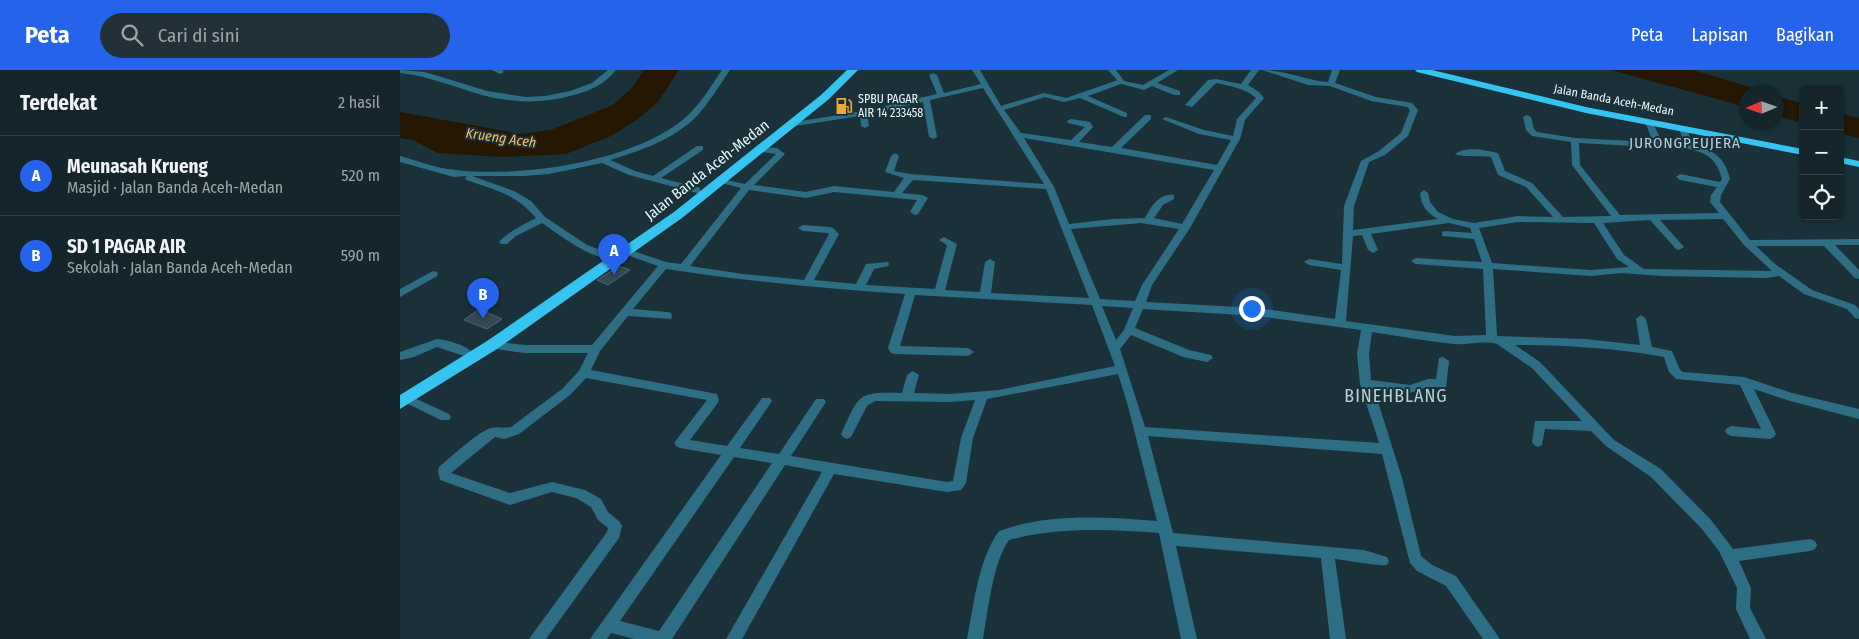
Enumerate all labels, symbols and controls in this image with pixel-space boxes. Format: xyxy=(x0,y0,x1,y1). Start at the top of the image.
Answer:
search box xyxy=(100,13,450,58)
text: Peta xyxy=(25,21,70,49)
icon: search xyxy=(118,21,146,49)
text: Cari di sini xyxy=(158,24,239,47)
text: Peta xyxy=(1631,24,1663,46)
text: Lapisan xyxy=(1691,24,1748,46)
text: Bagikan xyxy=(1776,24,1834,46)
street label: Jalan Banda Aceh-Medan xyxy=(1553,81,1675,119)
north arrow xyxy=(1739,85,1784,130)
map controls xyxy=(1799,85,1844,220)
button: + xyxy=(1799,85,1844,130)
text: Terdekat xyxy=(20,90,97,116)
place label: SPBU PAGAR AIR 14 233458 xyxy=(858,92,923,120)
text: 2 hasil xyxy=(338,93,380,112)
fuel station icon: SPBU PAGAR AIR 14 233458 xyxy=(834,96,854,116)
street label: Jalan Banda Aceh-Medan xyxy=(641,116,773,224)
water label: Krueng Aceh xyxy=(465,125,537,151)
button: − xyxy=(1799,130,1844,175)
district label: JURONGPEUJERA xyxy=(1629,134,1741,152)
text: Meunasah Krueng xyxy=(67,155,208,178)
text: A xyxy=(32,166,40,185)
text: 520 m xyxy=(341,166,380,185)
button: locate xyxy=(1799,175,1844,220)
text: Masjid · Jalan Banda Aceh-Medan xyxy=(67,178,283,197)
pin: A xyxy=(598,234,630,275)
text: SD 1 PAGAR AIR xyxy=(67,235,186,258)
text: B xyxy=(32,246,40,265)
text: 590 m xyxy=(341,246,380,265)
text: Sekolah · Jalan Banda Aceh-Medan xyxy=(67,258,293,277)
pin: B xyxy=(467,278,499,319)
your location xyxy=(1239,296,1265,322)
district label: BINEHBLANG xyxy=(1344,385,1448,407)

